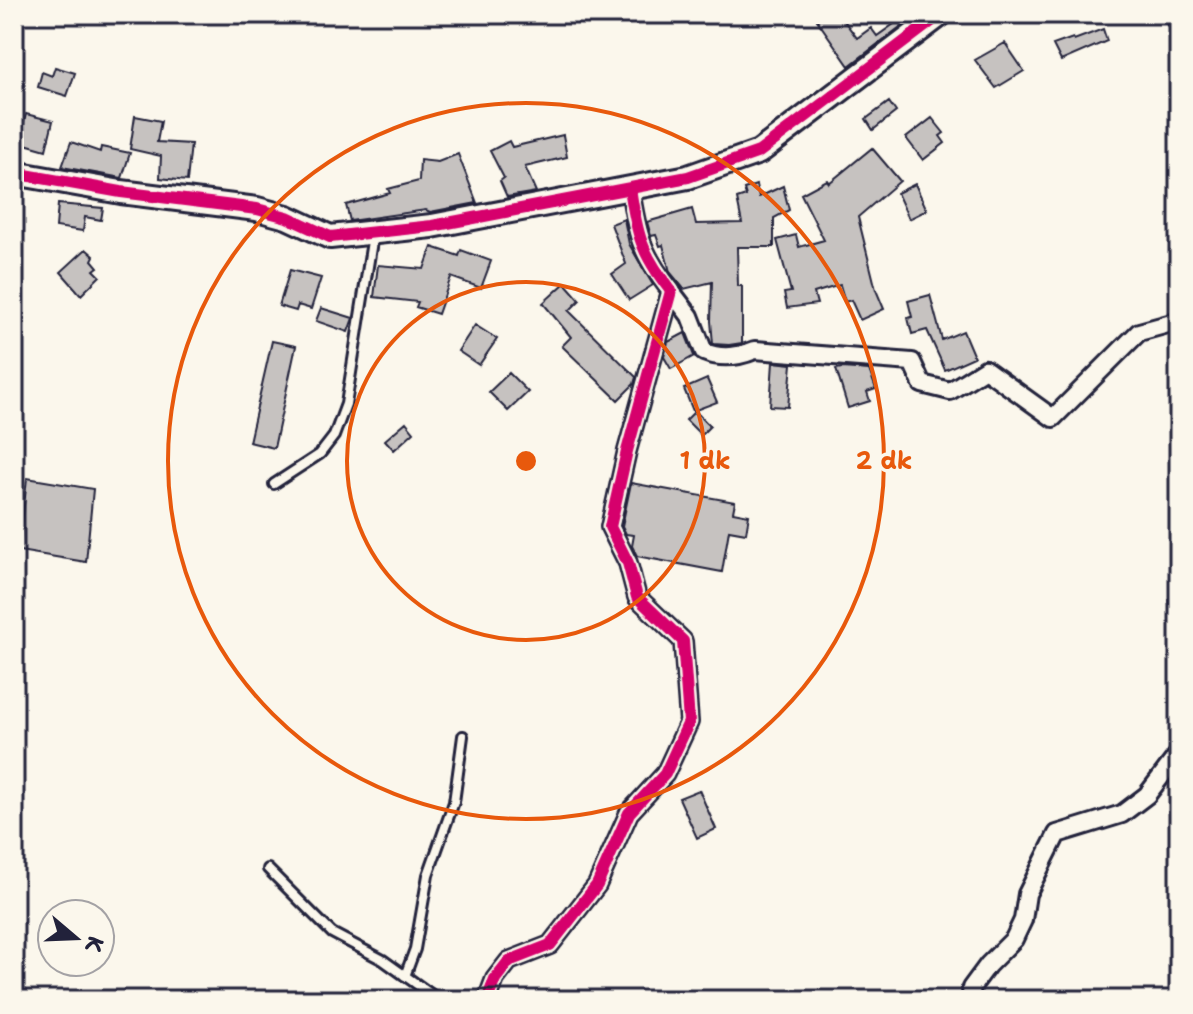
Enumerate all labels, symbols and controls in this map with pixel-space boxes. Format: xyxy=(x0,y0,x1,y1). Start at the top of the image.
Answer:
text: 1 dk xyxy=(679,445,731,477)
text: 2 dk xyxy=(855,445,913,477)
centre of rings xyxy=(512,447,540,475)
north arrow xyxy=(36,898,116,978)
text: K xyxy=(78,933,111,956)

